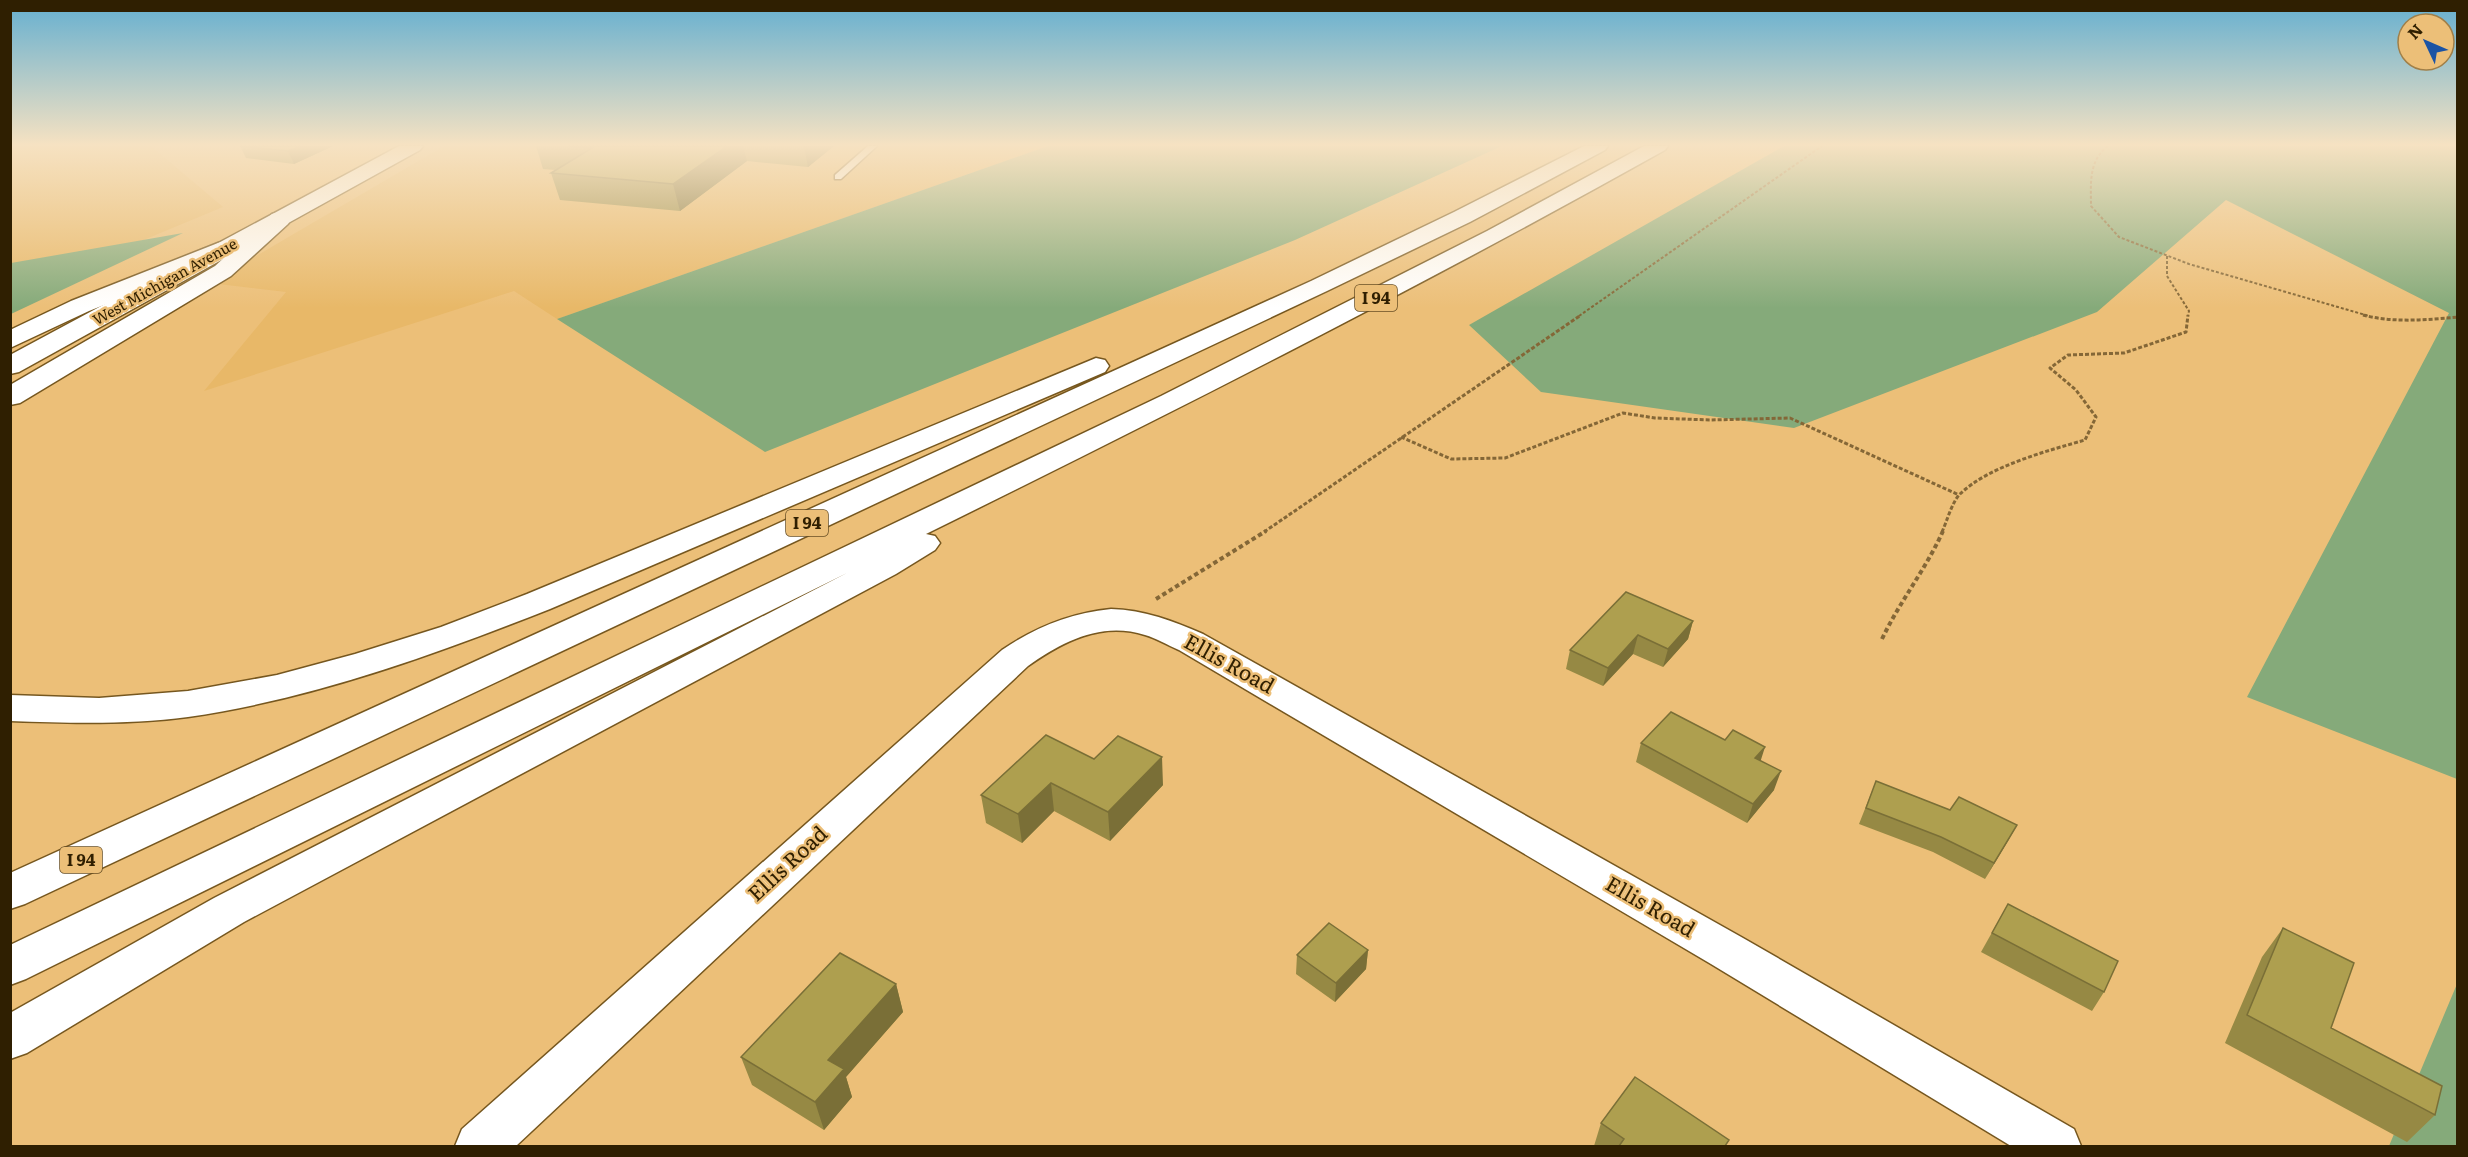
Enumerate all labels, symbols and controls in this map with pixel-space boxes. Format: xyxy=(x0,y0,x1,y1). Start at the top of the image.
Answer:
north arrow xyxy=(2396,12,2456,72)
text: N xyxy=(2401,18,2428,44)
street label: West Michigan Avenue xyxy=(88,231,241,330)
road number: I 94 xyxy=(1355,285,1397,311)
road number: I 94 xyxy=(786,510,828,536)
street label: Ellis Road xyxy=(1179,624,1281,699)
street label: Ellis Road xyxy=(740,817,833,907)
road number: I 94 xyxy=(60,847,102,873)
street label: Ellis Road xyxy=(1601,867,1702,943)

